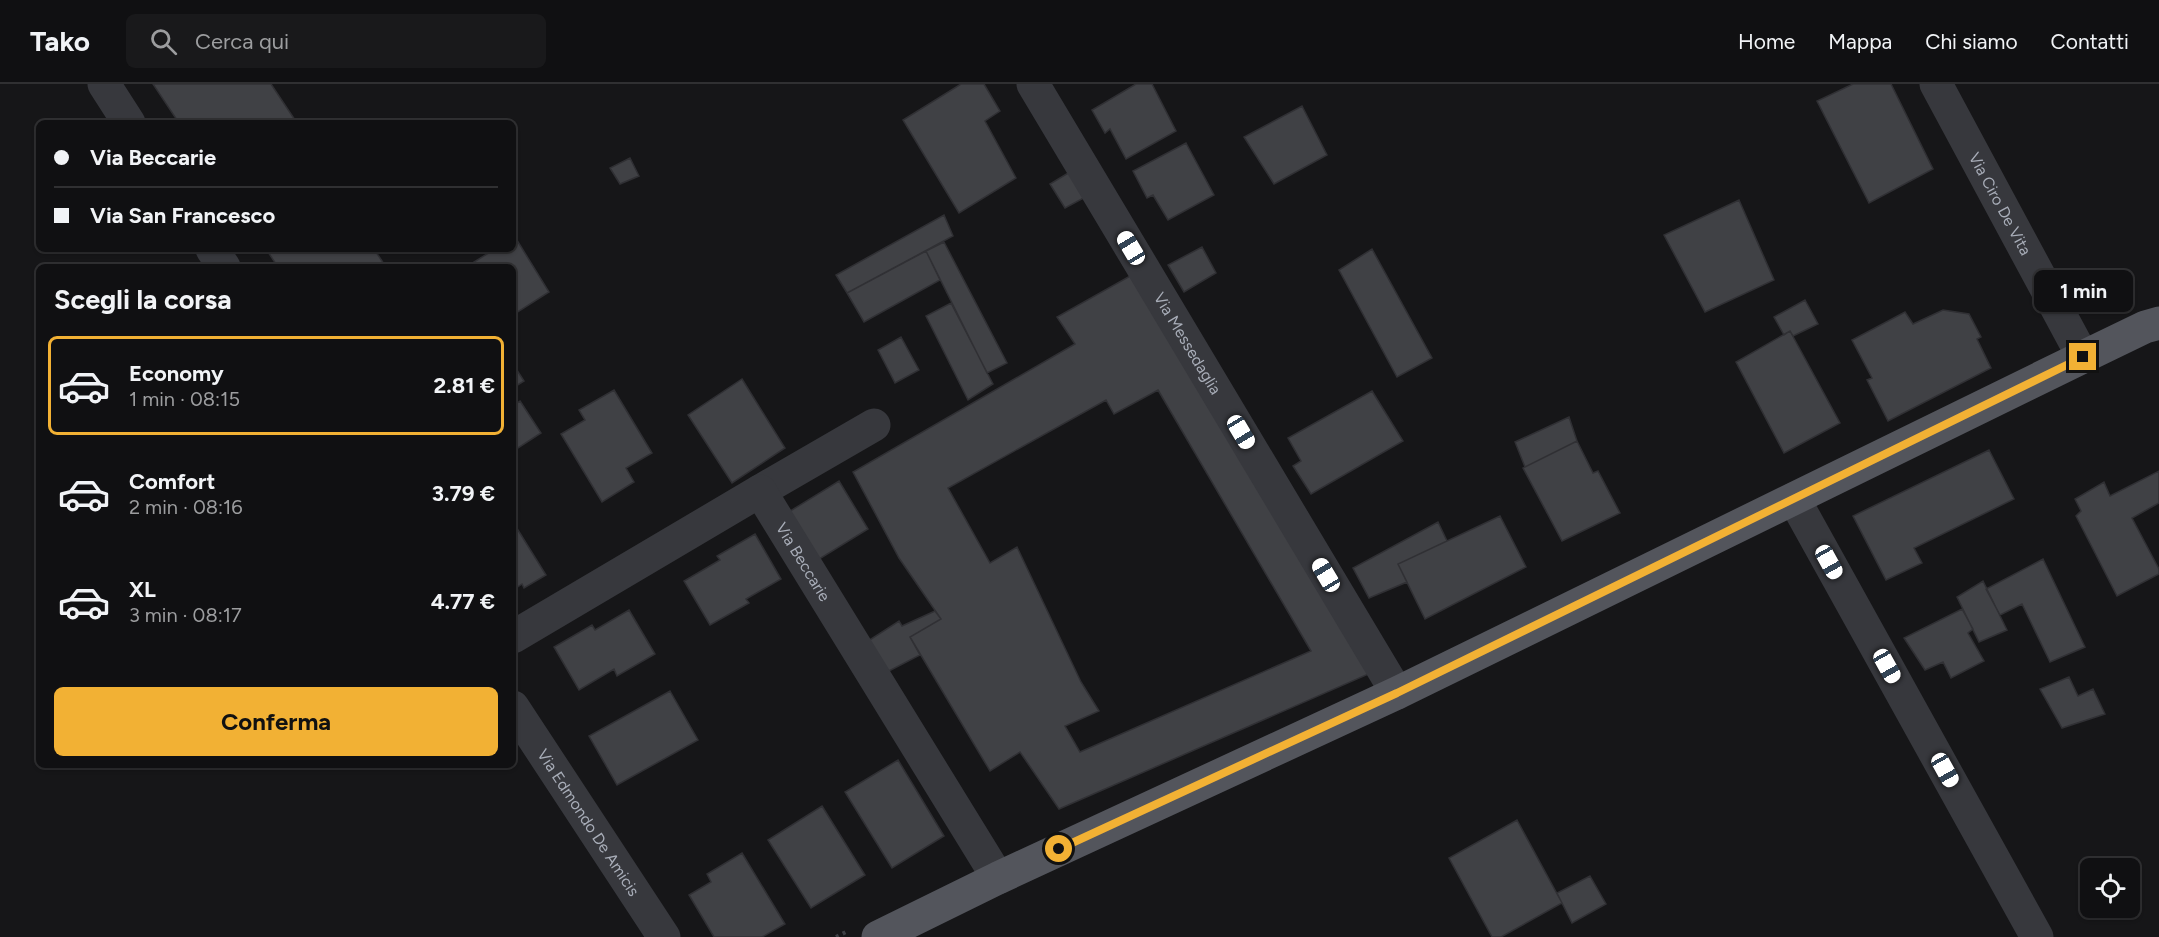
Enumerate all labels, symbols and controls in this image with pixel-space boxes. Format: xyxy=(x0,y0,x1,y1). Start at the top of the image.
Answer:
search box xyxy=(126,14,546,68)
text: Tako xyxy=(30,24,90,58)
icon: search xyxy=(147,25,180,58)
text: Cerca qui xyxy=(195,28,289,55)
text: Home xyxy=(1738,29,1795,54)
text: Mappa xyxy=(1828,29,1892,54)
text: Chi siamo xyxy=(1925,29,2018,54)
text: Contatti xyxy=(2051,29,2129,54)
text: Via Beccarie xyxy=(90,144,216,171)
street label: Via Ciro De Vita xyxy=(1965,149,2036,258)
text: Via San Francesco xyxy=(90,202,275,229)
car xyxy=(1114,228,1148,268)
callout: 1 min xyxy=(2034,270,2132,312)
text: 1 min xyxy=(2060,279,2107,303)
text: Scegli la corsa xyxy=(54,283,232,316)
street label: Via Messedaglia xyxy=(1150,289,1226,398)
route end xyxy=(2069,343,2096,370)
icon: car xyxy=(57,359,111,413)
text: Economy xyxy=(129,360,224,387)
text: 2.81 € xyxy=(434,372,495,399)
text: 1 min · 08:15 xyxy=(129,387,240,411)
car xyxy=(1224,412,1258,452)
icon: car xyxy=(57,467,111,521)
text: Comfort xyxy=(129,468,215,495)
text: 3.79 € xyxy=(432,480,495,507)
text: 2 min · 08:16 xyxy=(129,495,243,519)
street label: Via Beccarie xyxy=(772,519,835,605)
car xyxy=(1812,542,1846,582)
car xyxy=(1309,555,1343,595)
icon: car xyxy=(57,575,111,629)
text: XL xyxy=(129,576,156,603)
text: 4.77 € xyxy=(431,588,495,615)
text: 3 min · 08:17 xyxy=(129,603,242,627)
car xyxy=(1870,646,1904,686)
button: Conferma xyxy=(54,687,498,756)
street label: Via Edmondo De Amicis xyxy=(534,745,644,899)
car xyxy=(1928,750,1962,790)
route start xyxy=(1045,835,1072,862)
map controls xyxy=(2080,858,2140,918)
button: locate xyxy=(2080,858,2140,918)

